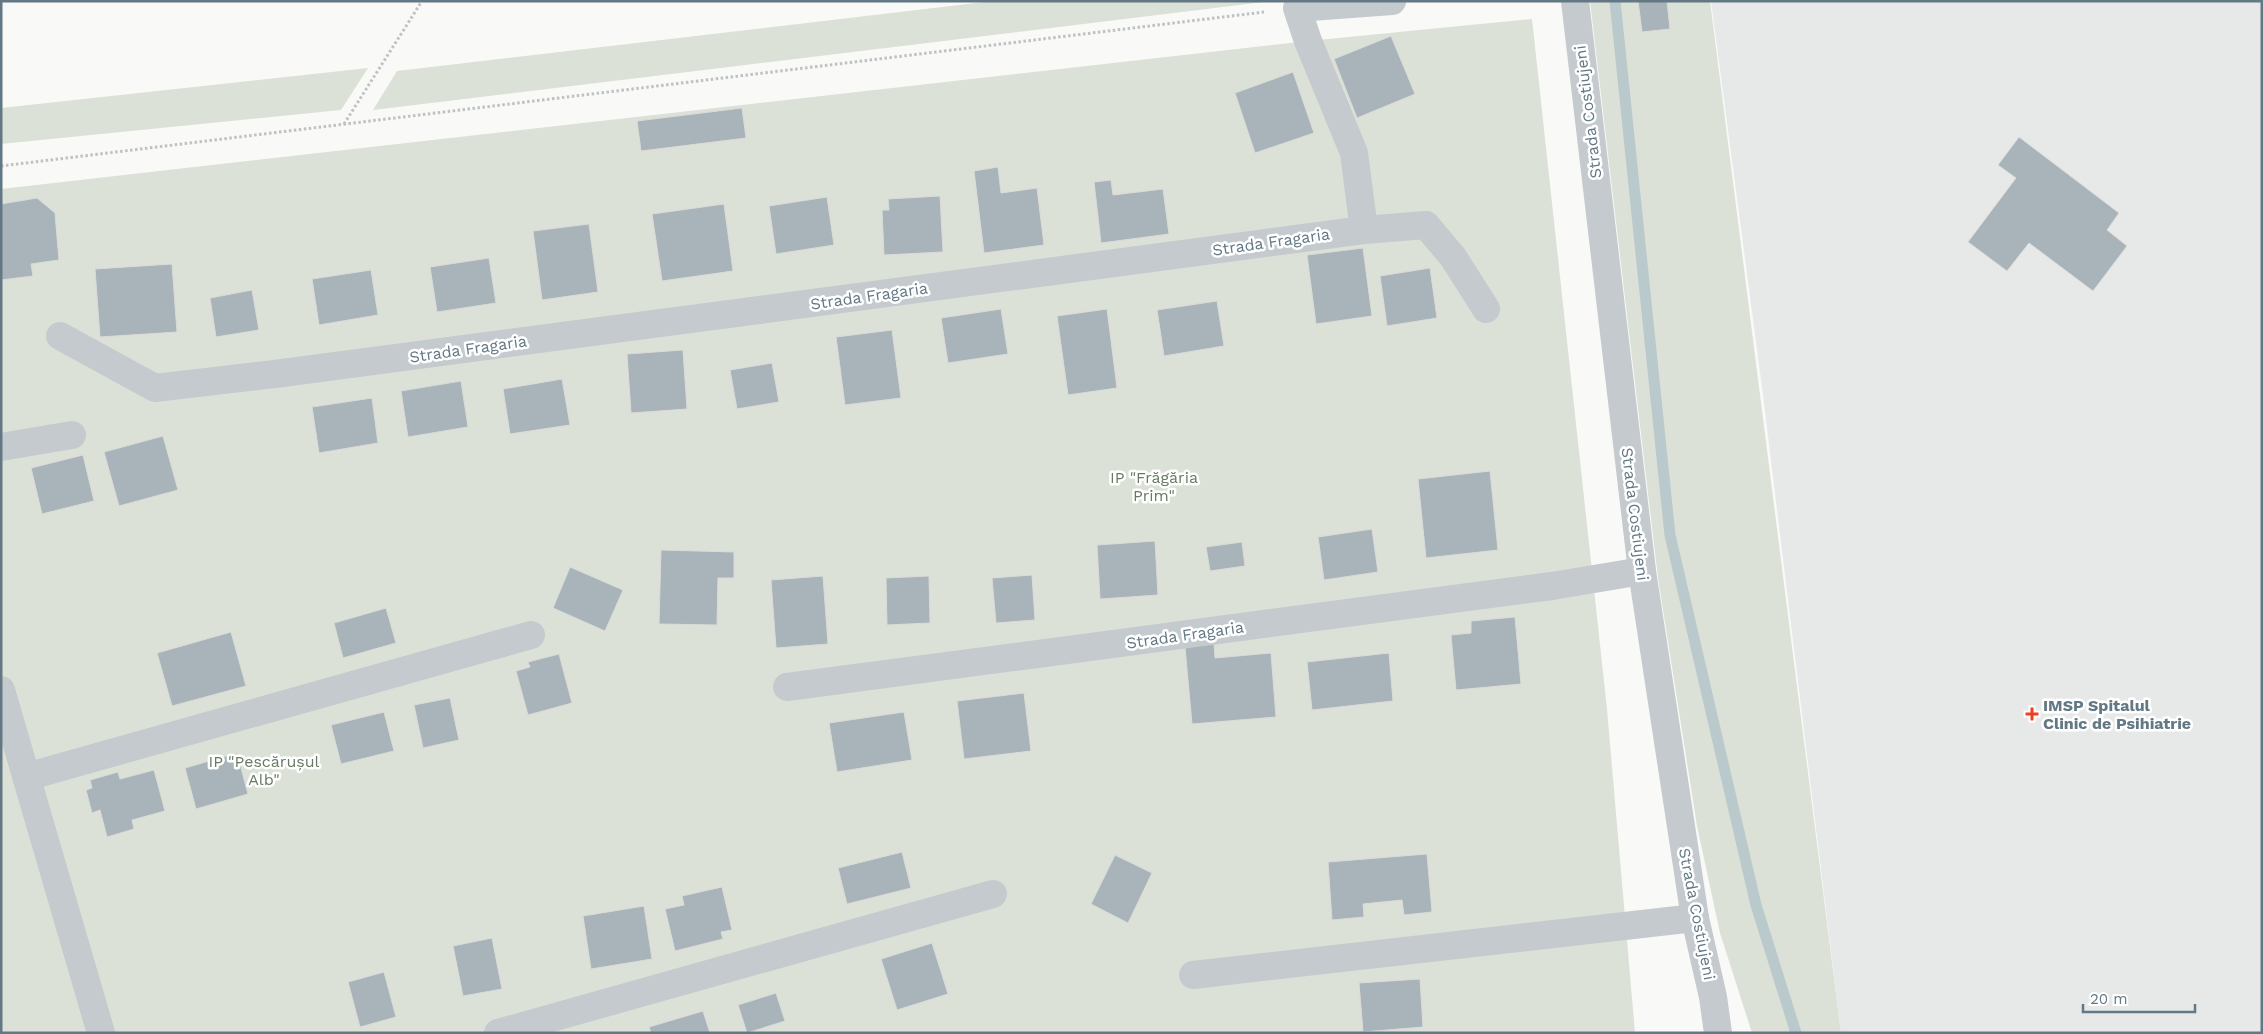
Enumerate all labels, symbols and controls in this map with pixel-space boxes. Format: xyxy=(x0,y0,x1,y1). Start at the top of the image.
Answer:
street label: Strada Costiujeni xyxy=(1570,44,1606,180)
street label: Strada Fragaria xyxy=(1211,224,1331,260)
street label: Strada Fragaria xyxy=(809,278,929,314)
street label: Strada Fragaria xyxy=(408,331,528,367)
street label: Strada Costiujeni xyxy=(1617,446,1653,582)
park label: IP "Frăgăria Prim" xyxy=(1110,468,1198,505)
street label: Strada Fragaria xyxy=(1125,617,1245,653)
place label: IMSP Spitalul Clinic de Psihiatrie xyxy=(2043,696,2191,733)
marker: IMSP Spitalul Clinic de Psihiatrie xyxy=(2025,707,2039,721)
park label: IP "Pescărușul Alb" xyxy=(209,752,320,789)
street label: Strada Costiujeni xyxy=(1675,846,1719,982)
scale bar xyxy=(2083,982,2196,1014)
text: 20 m xyxy=(2090,990,2128,1008)

